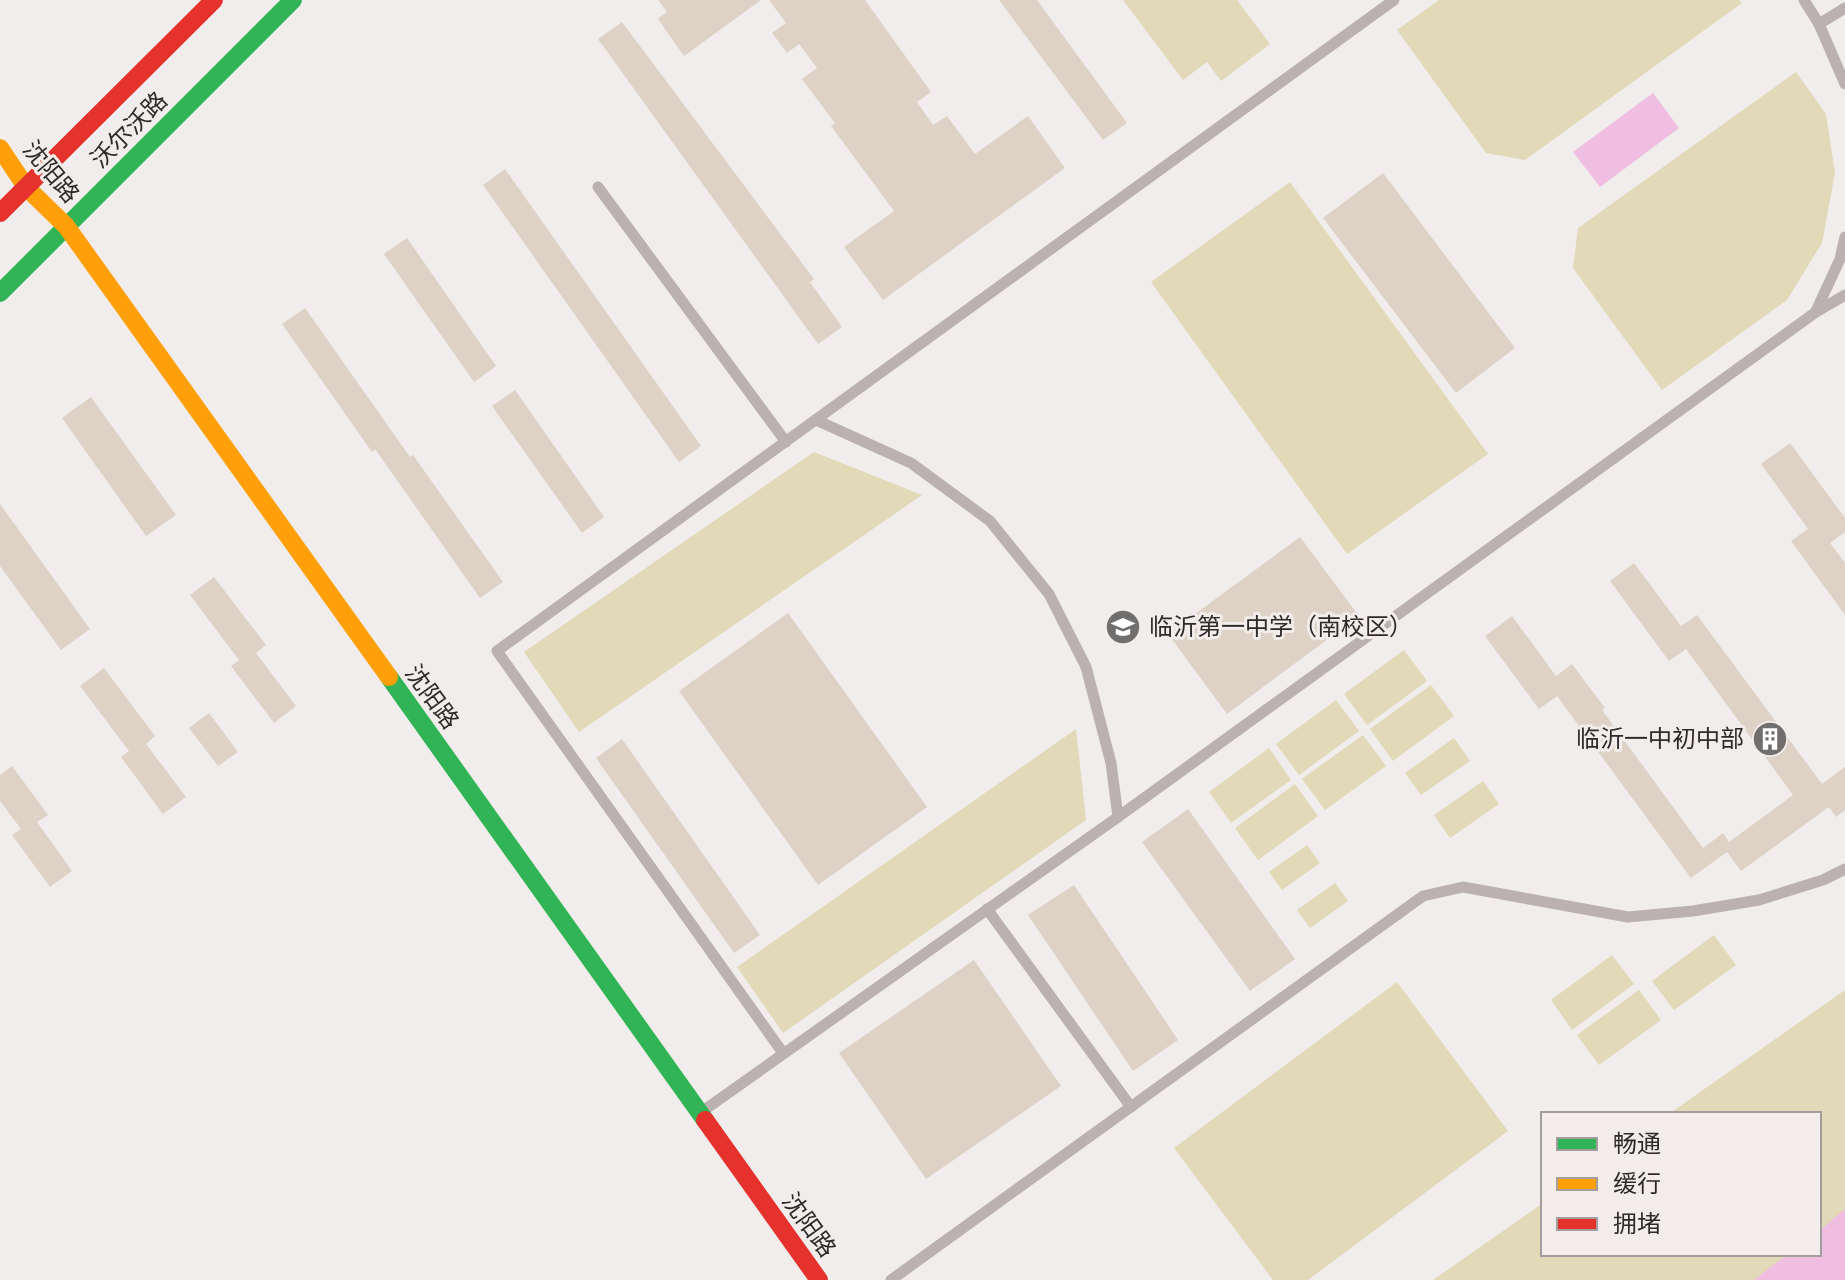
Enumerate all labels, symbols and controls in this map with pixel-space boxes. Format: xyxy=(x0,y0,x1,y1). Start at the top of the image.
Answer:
street label: 沃尔沃路 xyxy=(85,86,173,174)
street label: 沈阳路 xyxy=(17,135,85,209)
school or university icon: 临沂第一中学（南校区） xyxy=(1104,608,1142,646)
place label: 临沂第一中学（南校区） xyxy=(1149,613,1413,641)
street label: 沈阳路 xyxy=(400,660,464,734)
building icon: 临沂一中初中部 xyxy=(1751,720,1789,758)
place label: 临沂一中初中部 xyxy=(1576,725,1744,753)
legend xyxy=(1541,1112,1821,1256)
text: 畅通 xyxy=(1613,1130,1661,1158)
text: 缓行 xyxy=(1613,1170,1661,1198)
street label: 沈阳路 xyxy=(777,1188,841,1262)
text: 拥堵 xyxy=(1613,1210,1661,1238)

